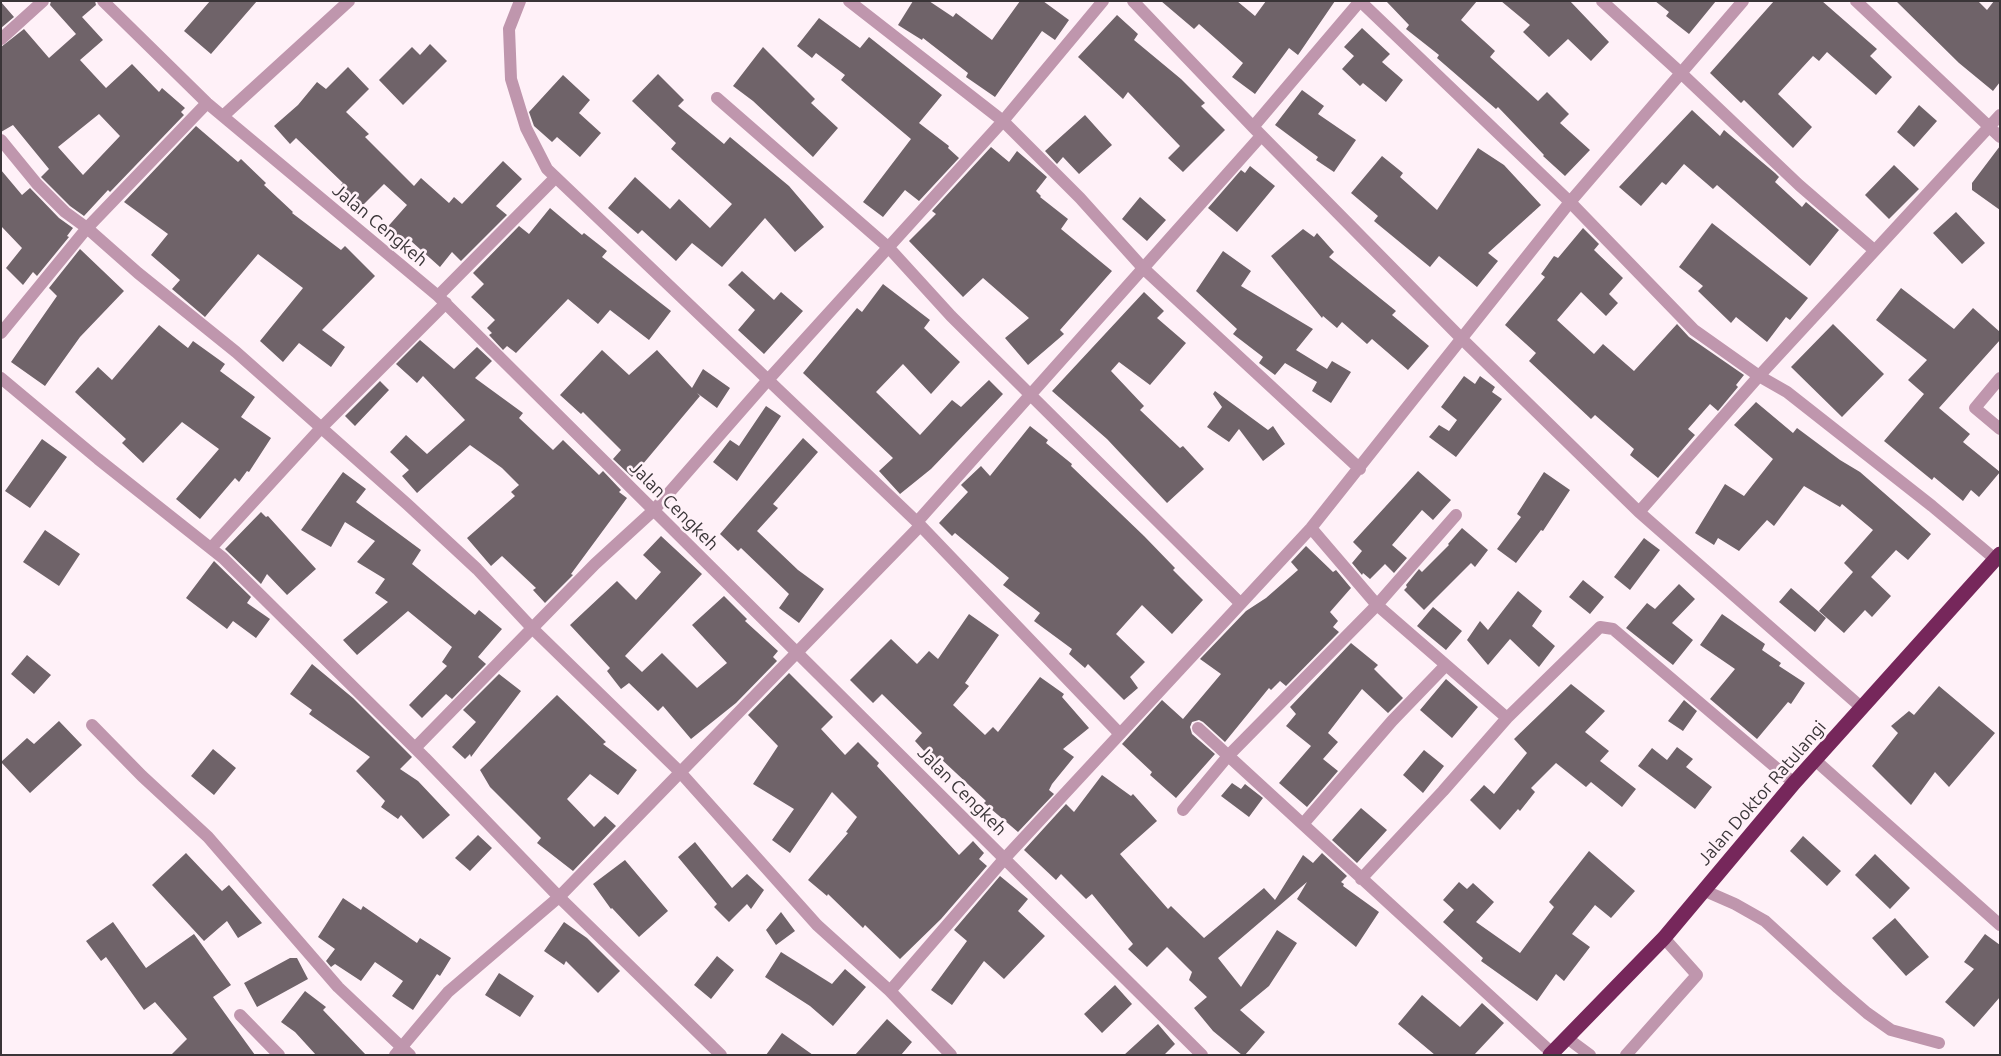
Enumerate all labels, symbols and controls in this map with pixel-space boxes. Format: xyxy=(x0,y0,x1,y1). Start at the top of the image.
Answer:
street label: Jalan Cengkeh xyxy=(328,179,432,271)
street label: Jalan Cengkeh xyxy=(625,457,723,555)
street label: Jalan Doktor Ratulangi xyxy=(1693,716,1831,870)
street label: Jalan Cengkeh xyxy=(913,742,1011,840)

